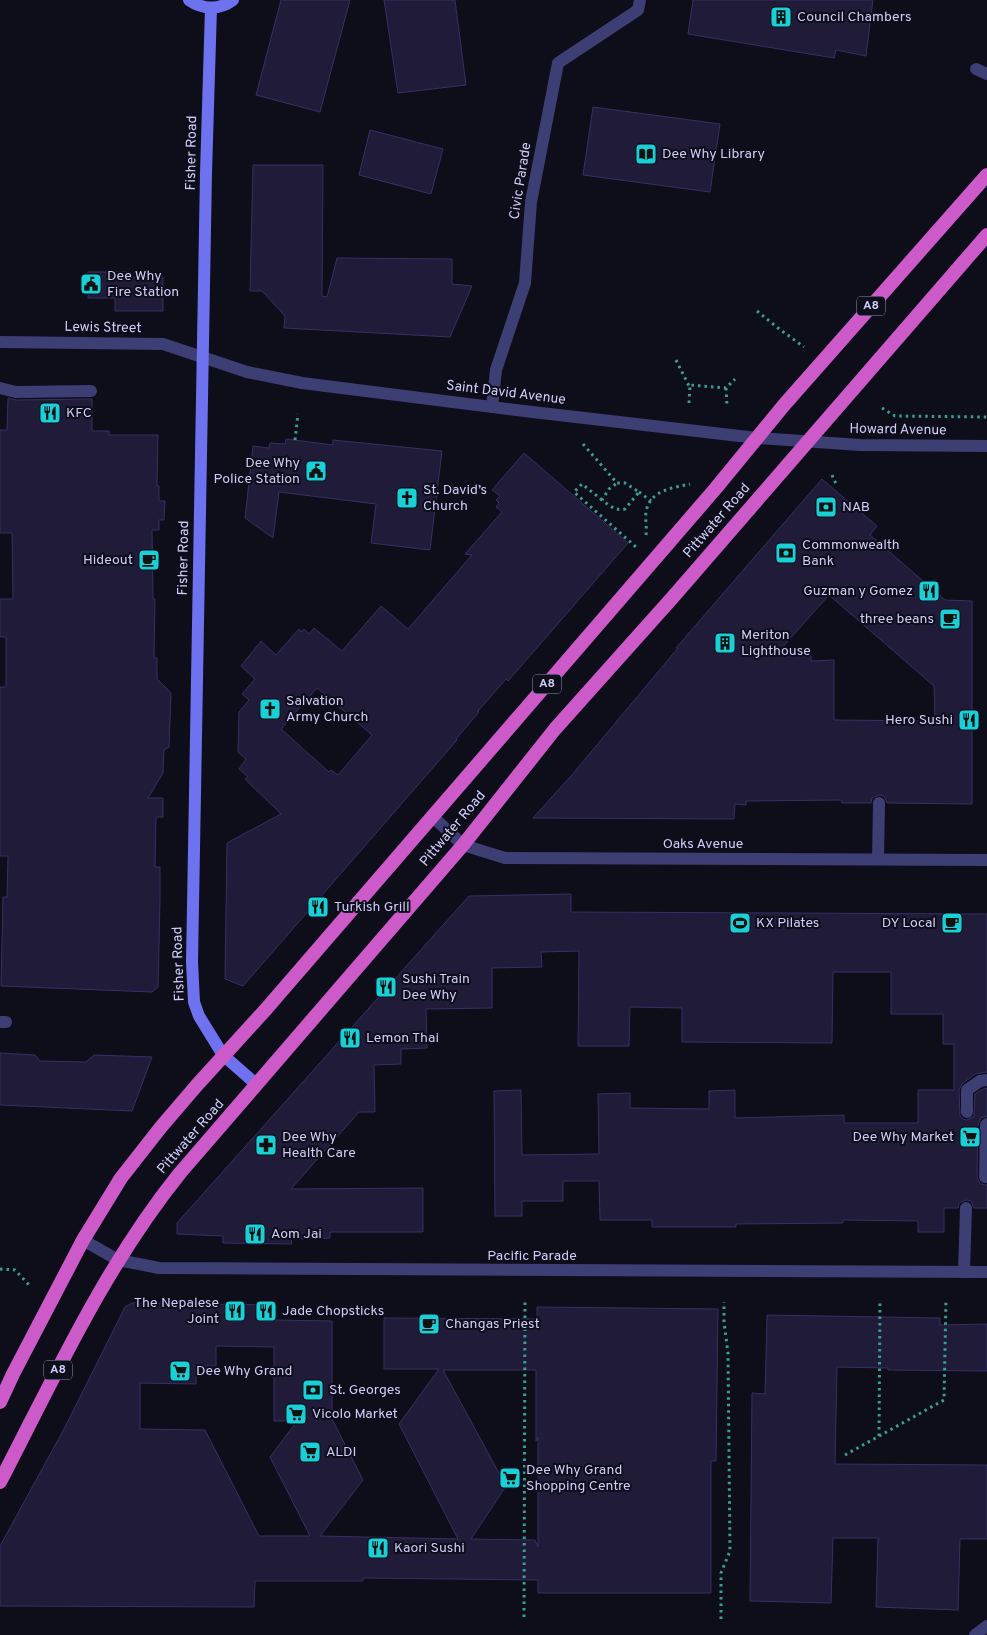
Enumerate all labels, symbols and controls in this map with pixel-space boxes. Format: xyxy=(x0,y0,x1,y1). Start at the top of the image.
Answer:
building icon: Council Chambers xyxy=(769,5,793,29)
place label: Council Chambers xyxy=(797,9,912,26)
street label: Fisher Road xyxy=(183,115,201,191)
street label: Civic Parade xyxy=(507,141,535,221)
library icon: Dee Why Library xyxy=(634,142,658,166)
place label: Dee Why Library xyxy=(662,146,765,163)
place label: Dee Why Fire Station xyxy=(107,268,179,301)
public building icon: Dee Why Fire Station xyxy=(79,272,103,296)
road number: A8 xyxy=(857,296,885,316)
street label: Lewis Street xyxy=(64,319,142,337)
street label: Saint David Avenue xyxy=(445,377,567,409)
restaurant icon: KFC xyxy=(38,401,62,425)
place label: KFC xyxy=(66,405,92,422)
street label: Howard Avenue xyxy=(849,421,947,439)
place label: Dee Why Police Station xyxy=(213,455,300,488)
public building icon: Dee Why Police Station xyxy=(304,459,328,483)
street label: Pittwater Road xyxy=(680,480,754,562)
place label: St. David’s Church xyxy=(423,482,487,515)
church icon: St. David’s Church xyxy=(395,486,419,510)
bank icon: NAB xyxy=(814,495,838,519)
place label: NAB xyxy=(842,499,870,516)
street label: Fisher Road xyxy=(175,520,193,596)
place label: Commonwealth Bank xyxy=(802,537,900,570)
bank icon: Commonwealth Bank xyxy=(774,541,798,565)
cafe icon: Hideout xyxy=(137,548,161,572)
place label: Hideout xyxy=(83,552,133,569)
restaurant icon: Guzman y Gomez xyxy=(917,579,941,603)
place label: Guzman y Gomez xyxy=(803,583,913,600)
cafe icon: three beans xyxy=(938,607,962,631)
place label: three beans xyxy=(860,611,934,628)
place label: Meriton Lighthouse xyxy=(741,627,811,660)
building icon: Meriton Lighthouse xyxy=(713,631,737,655)
road number: A8 xyxy=(533,674,561,694)
place label: Salvation Army Church xyxy=(286,693,368,726)
church icon: Salvation Army Church xyxy=(258,697,282,721)
restaurant icon: Hero Sushi xyxy=(957,708,981,732)
place label: Hero Sushi xyxy=(885,712,953,729)
street label: Pittwater Road xyxy=(416,788,490,870)
street label: Oaks Avenue xyxy=(663,836,743,853)
restaurant icon: Turkish Grill xyxy=(306,895,330,919)
place label: Turkish Grill xyxy=(334,899,410,916)
sports icon: KX Pilates xyxy=(728,911,752,935)
cafe icon: DY Local xyxy=(940,911,964,935)
place label: KX Pilates xyxy=(756,915,819,932)
place label: DY Local xyxy=(882,915,936,932)
street label: Fisher Road xyxy=(169,926,189,1002)
place label: Sushi Train Dee Why xyxy=(402,971,470,1004)
restaurant icon: Sushi Train Dee Why xyxy=(374,975,398,999)
restaurant icon: Lemon Thai xyxy=(338,1026,362,1050)
place label: Lemon Thai xyxy=(366,1030,439,1047)
street label: Pittwater Road xyxy=(154,1096,228,1178)
supermarket icon: Dee Why Market xyxy=(958,1125,982,1149)
place label: Dee Why Health Care xyxy=(282,1129,356,1162)
place label: Dee Why Market xyxy=(853,1129,954,1146)
pharmacy icon: Dee Why Health Care xyxy=(254,1133,278,1157)
restaurant icon: Aom Jai xyxy=(243,1222,267,1246)
place label: Aom Jai xyxy=(271,1226,322,1243)
street label: Pacific Parade xyxy=(487,1248,577,1265)
place label: The Nepalese Joint xyxy=(134,1295,219,1328)
restaurant icon: The Nepalese Joint xyxy=(223,1299,247,1323)
restaurant icon: Jade Chopsticks xyxy=(254,1299,278,1323)
place label: Jade Chopsticks xyxy=(282,1303,384,1320)
cafe icon: Changas Priest xyxy=(417,1312,441,1336)
place label: Changas Priest xyxy=(445,1316,540,1333)
supermarket icon: Dee Why Grand xyxy=(168,1359,192,1383)
road number: A8 xyxy=(44,1360,72,1380)
place label: Dee Why Grand xyxy=(196,1363,292,1380)
bank icon: St. Georges xyxy=(301,1378,325,1402)
place label: St. Georges xyxy=(329,1382,401,1399)
supermarket icon: Vicolo Market xyxy=(284,1402,308,1426)
place label: Vicolo Market xyxy=(312,1406,398,1423)
supermarket icon: ALDI xyxy=(298,1440,322,1464)
place label: ALDI xyxy=(326,1444,357,1461)
place label: Dee Why Grand Shopping Centre xyxy=(526,1462,631,1495)
supermarket icon: Dee Why Grand Shopping Centre xyxy=(498,1466,522,1490)
restaurant icon: Kaori Sushi xyxy=(366,1536,390,1560)
place label: Kaori Sushi xyxy=(394,1540,465,1557)

